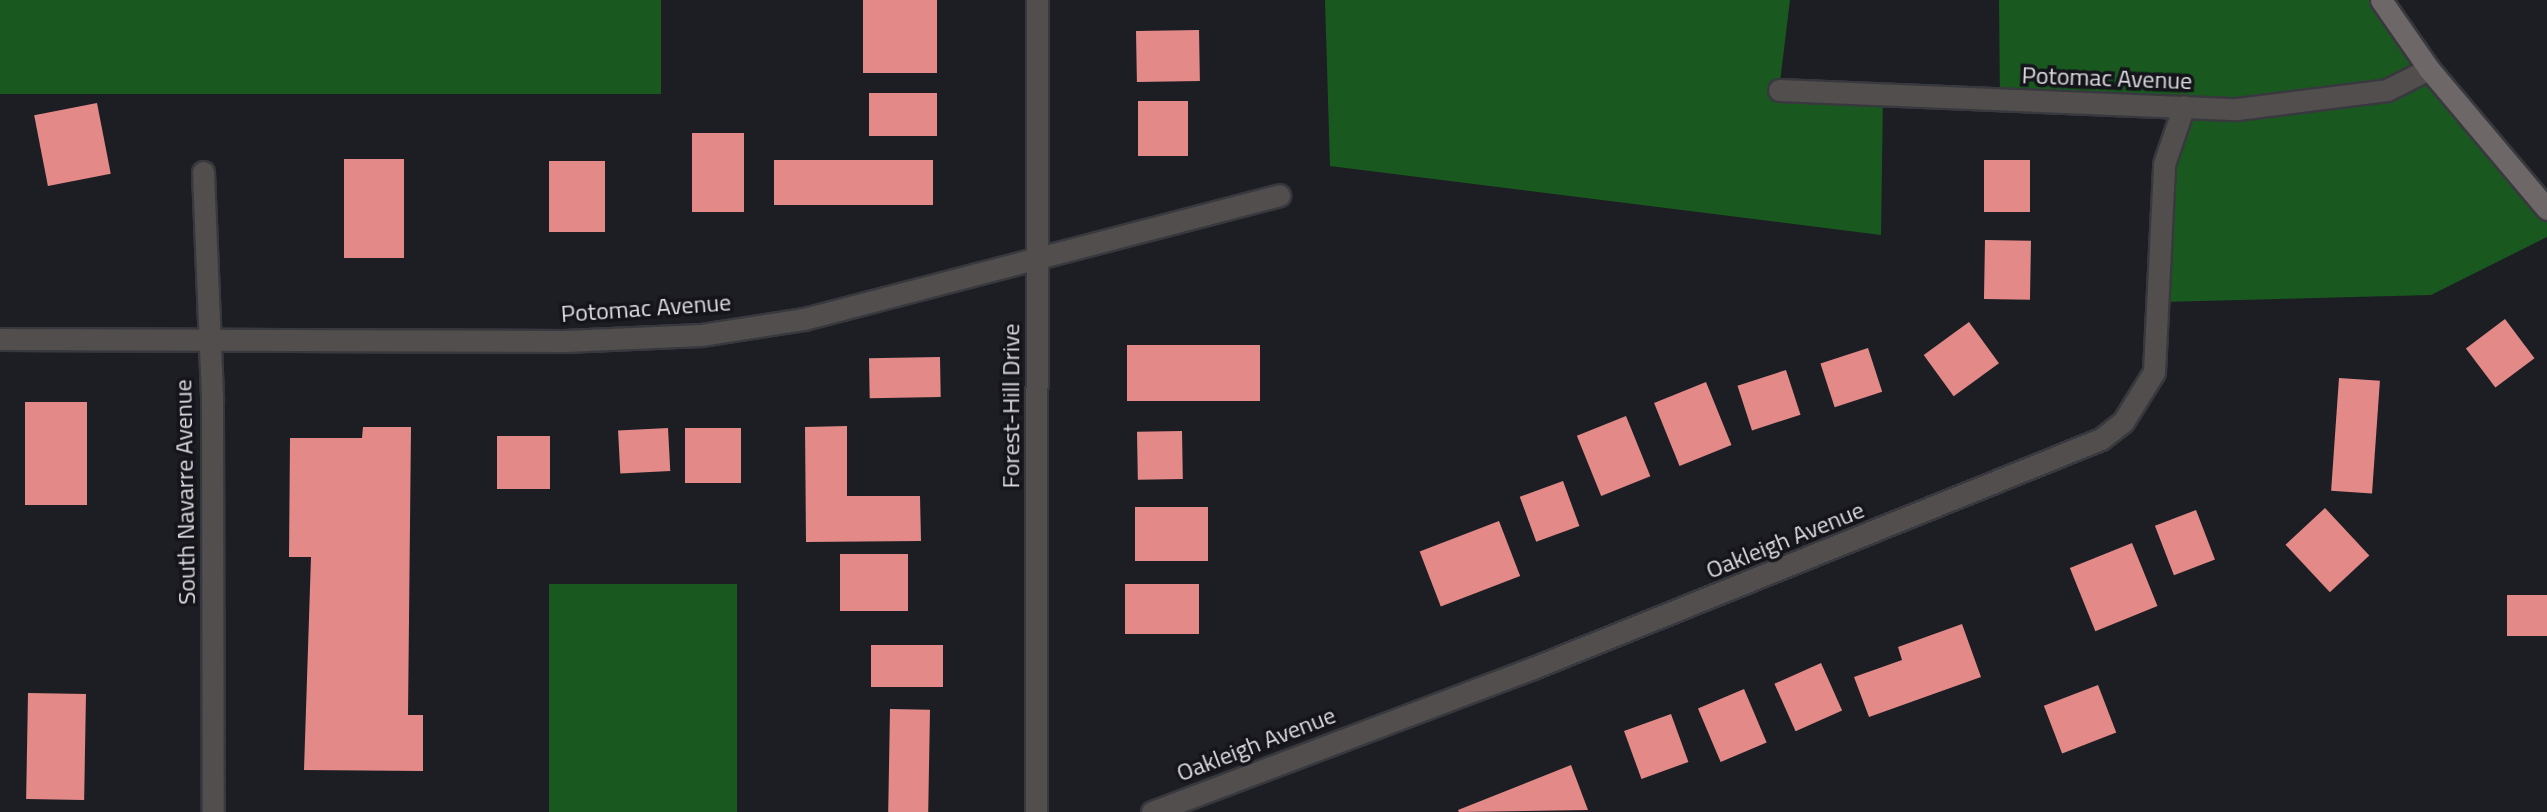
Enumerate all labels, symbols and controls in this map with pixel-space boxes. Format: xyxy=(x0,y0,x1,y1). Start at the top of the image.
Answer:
street label: Potomac Avenue xyxy=(2021,61,2193,95)
street label: Potomac Avenue xyxy=(560,288,732,328)
street label: Forest-Hill Drive xyxy=(997,324,1025,488)
street label: South Navarre Avenue xyxy=(169,379,201,605)
street label: Oakleigh Avenue xyxy=(1702,495,1868,585)
street label: Oakleigh Avenue xyxy=(1172,700,1340,788)

